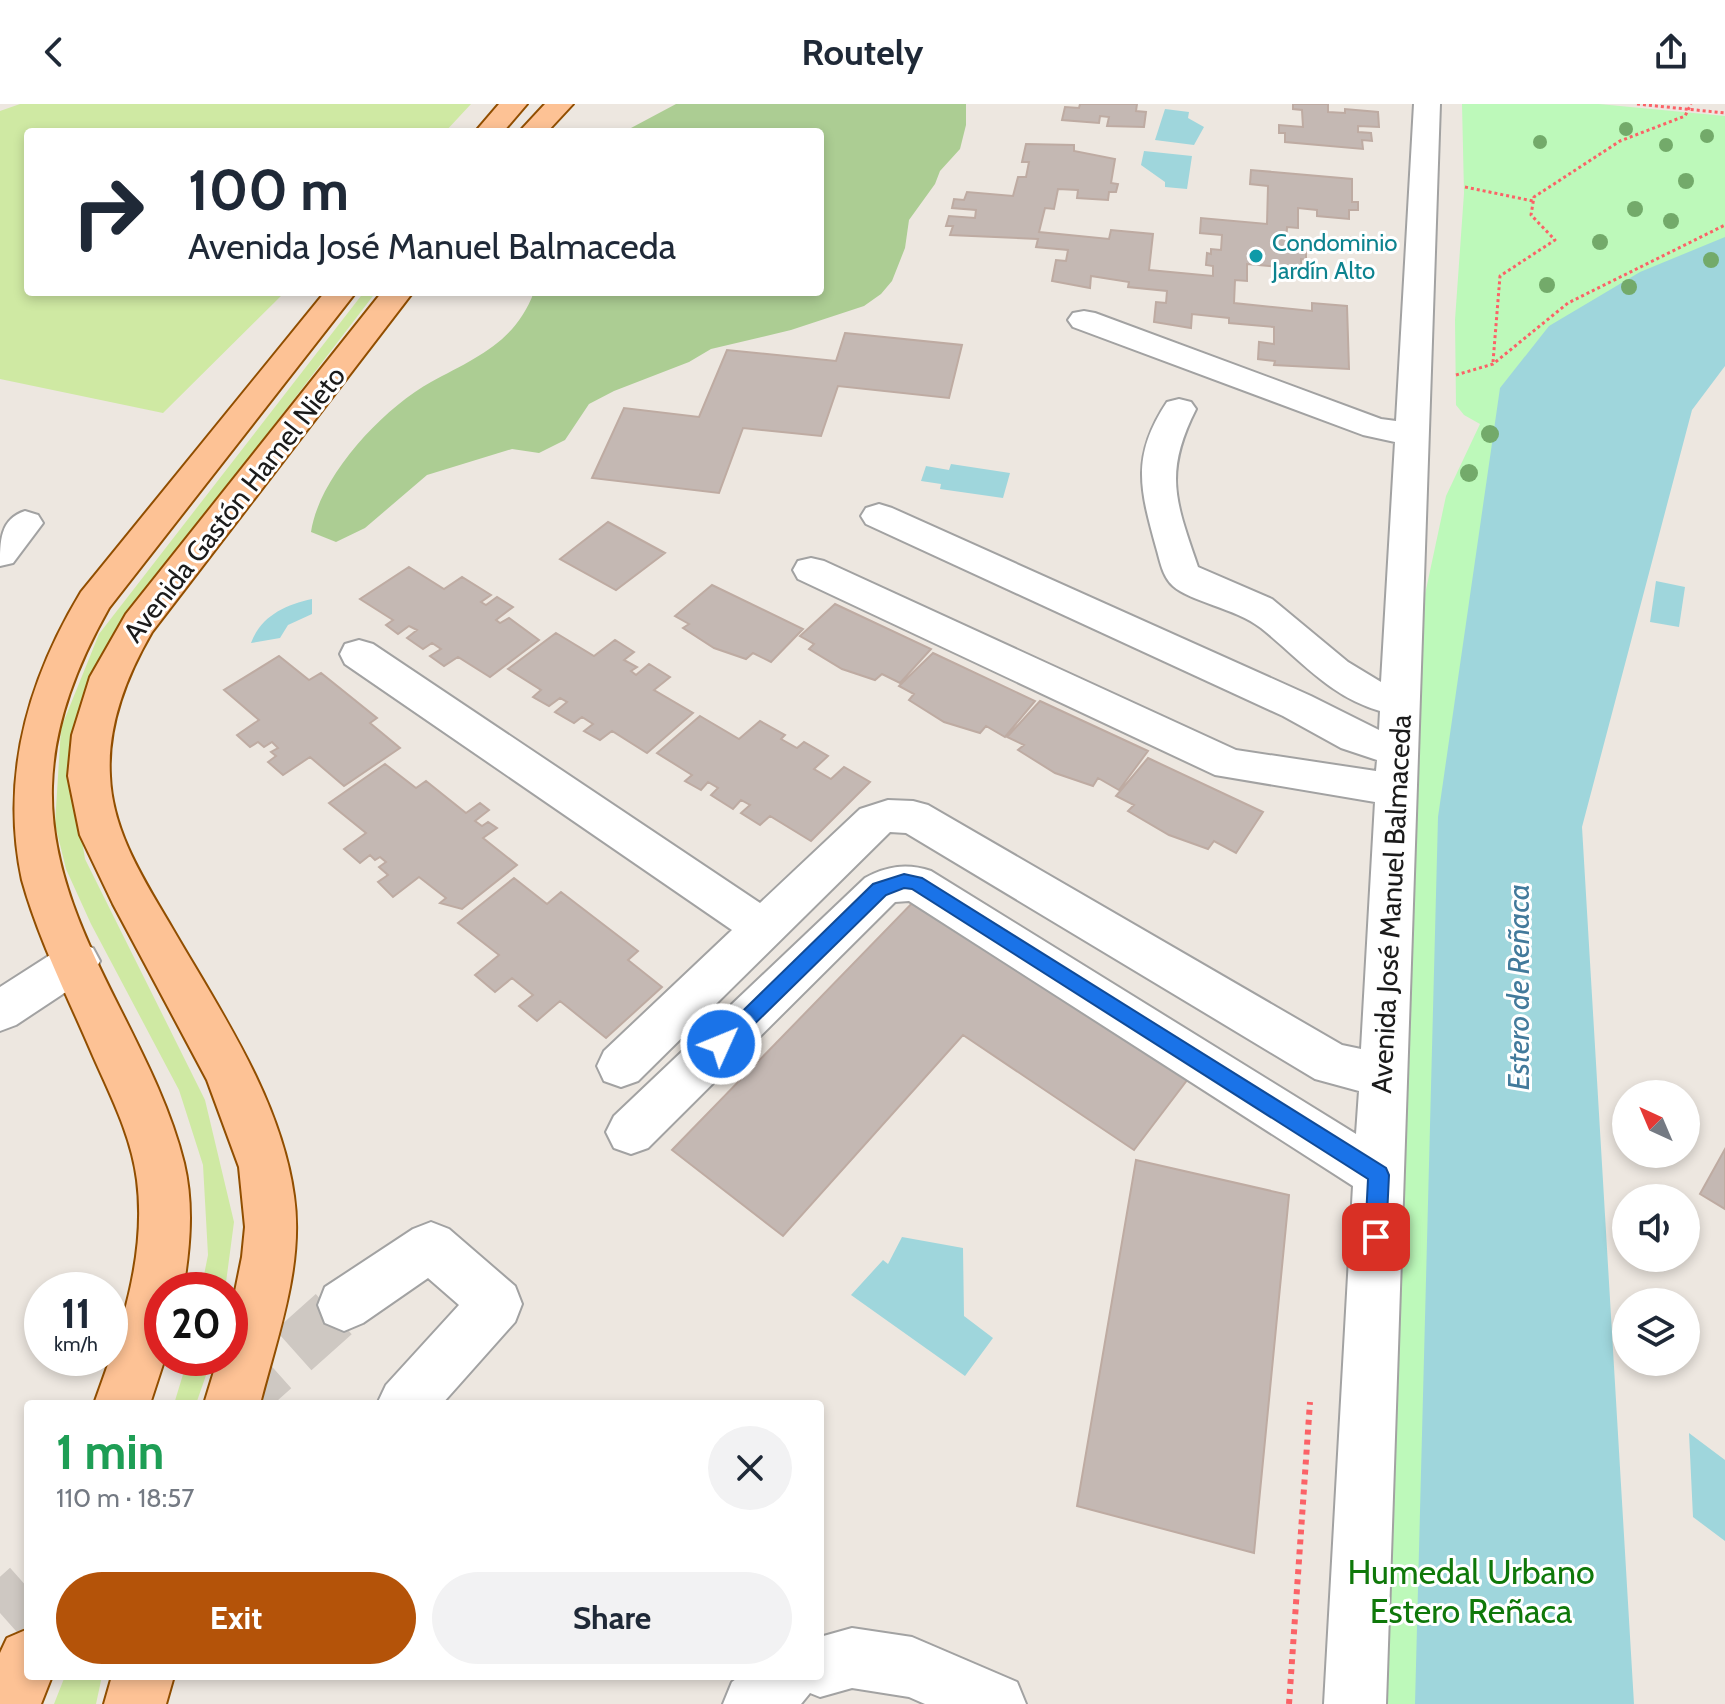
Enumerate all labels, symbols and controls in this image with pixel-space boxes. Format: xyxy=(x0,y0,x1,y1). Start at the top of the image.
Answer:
icon: back xyxy=(32,30,76,74)
text: Routely xyxy=(802,30,923,74)
icon: share xyxy=(1649,30,1693,74)
text: 100 m xyxy=(188,156,349,224)
icon: right xyxy=(56,160,160,264)
text: Avenida José Manuel Balmaceda xyxy=(188,224,676,268)
place label: Condominio Jardín Alto xyxy=(1271,228,1397,285)
marker: Condominio Jardín Alto xyxy=(1247,247,1265,265)
street label: Avenida Gastón Hamel Nieto xyxy=(116,359,352,649)
street label: Avenida José Manuel Balmaceda xyxy=(1364,713,1418,1094)
water label: Estero de Reñaca xyxy=(1500,884,1537,1090)
position arrow xyxy=(679,1002,763,1086)
north arrow xyxy=(1612,1080,1700,1168)
map controls xyxy=(1612,1080,1700,1376)
button: sound xyxy=(1612,1184,1700,1272)
pin xyxy=(1342,1203,1410,1271)
icon: arrive xyxy=(1354,1215,1398,1259)
speed limit sign: 20 xyxy=(144,1272,248,1376)
button: layers xyxy=(1612,1288,1700,1376)
text: 11 xyxy=(61,1289,91,1338)
text: km/h xyxy=(54,1332,98,1356)
text: 1 min xyxy=(56,1423,164,1481)
button: close xyxy=(708,1426,792,1510)
text: 110 m · 18:57 xyxy=(56,1482,194,1514)
park label: Humedal Urbano Estero Reñaca xyxy=(1347,1551,1595,1632)
button: Exit xyxy=(56,1572,416,1664)
button: Share xyxy=(432,1572,792,1664)

